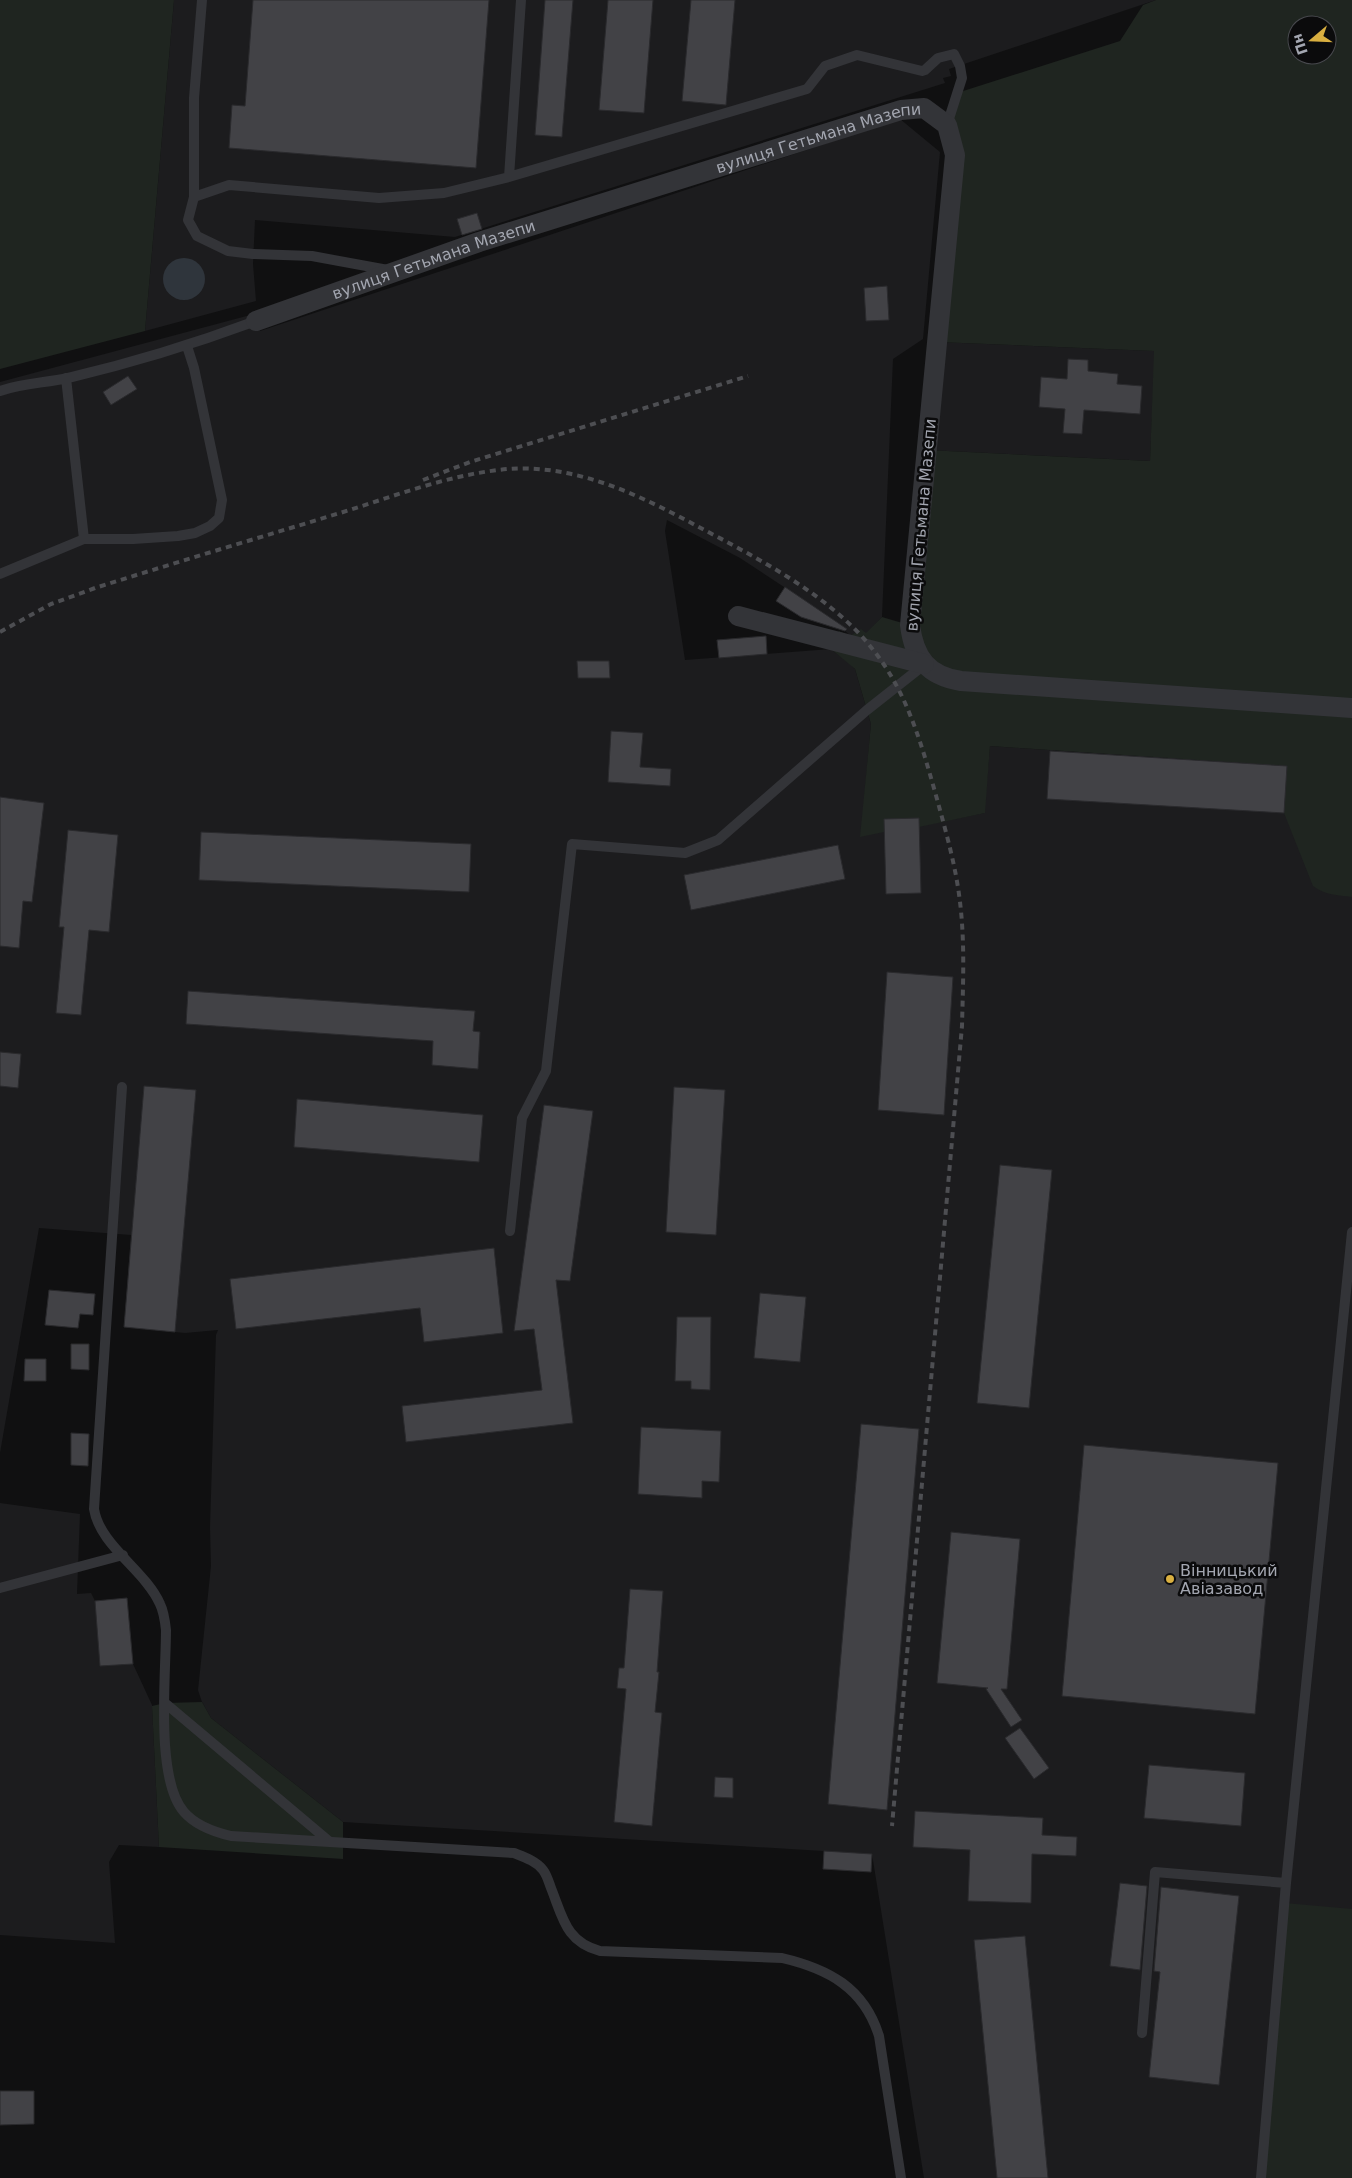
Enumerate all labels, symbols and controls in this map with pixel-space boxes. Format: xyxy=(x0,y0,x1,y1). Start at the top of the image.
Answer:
north arrow xyxy=(1287,15,1337,65)
text: Пн xyxy=(1289,32,1311,57)
street label: вулиця Гетьмана Мазепи xyxy=(713,99,922,177)
street label: вулиця Гетьмана Мазепи xyxy=(329,216,537,303)
street label: вулиця Гетьмана Мазепи xyxy=(902,418,940,632)
place label: Вінницький Авіазавод xyxy=(1180,1561,1278,1598)
marker: Вінницький Авіазавод xyxy=(1164,1573,1176,1585)

